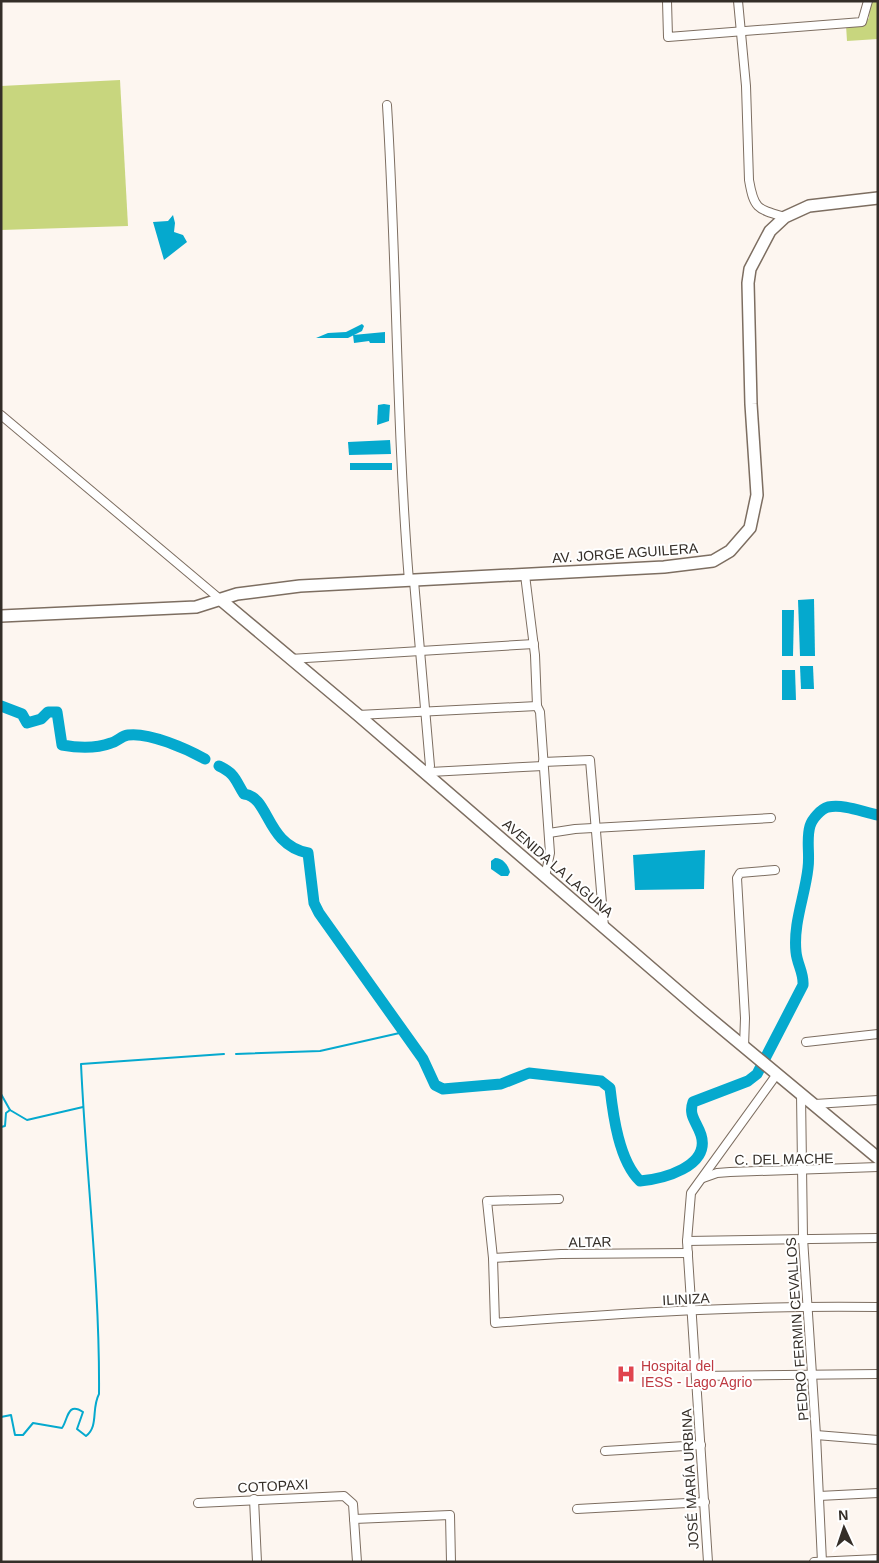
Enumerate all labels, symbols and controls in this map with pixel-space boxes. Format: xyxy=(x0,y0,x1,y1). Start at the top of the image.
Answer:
street label: AV. JORGE AGUILERA xyxy=(551,540,699,566)
street label: AVENIDA LA LAGUNA xyxy=(499,816,617,921)
street label: C. DEL MACHE xyxy=(734,1150,834,1168)
street label: ALTAR xyxy=(568,1234,612,1250)
street label: PEDRO FERMIN CEVALLOS xyxy=(783,1237,811,1421)
street label: ILINIZA xyxy=(662,1290,711,1308)
place label: Hospital del IESS - Lago Agrio xyxy=(641,1358,753,1390)
hospital icon: Hospital del IESS - Lago Agrio xyxy=(615,1363,637,1385)
street label: JOSÉ MARÍA URBINA xyxy=(678,1408,702,1550)
street label: COTOPAXI xyxy=(237,1476,309,1496)
north arrow xyxy=(819,1503,869,1553)
text: N xyxy=(838,1507,849,1523)

